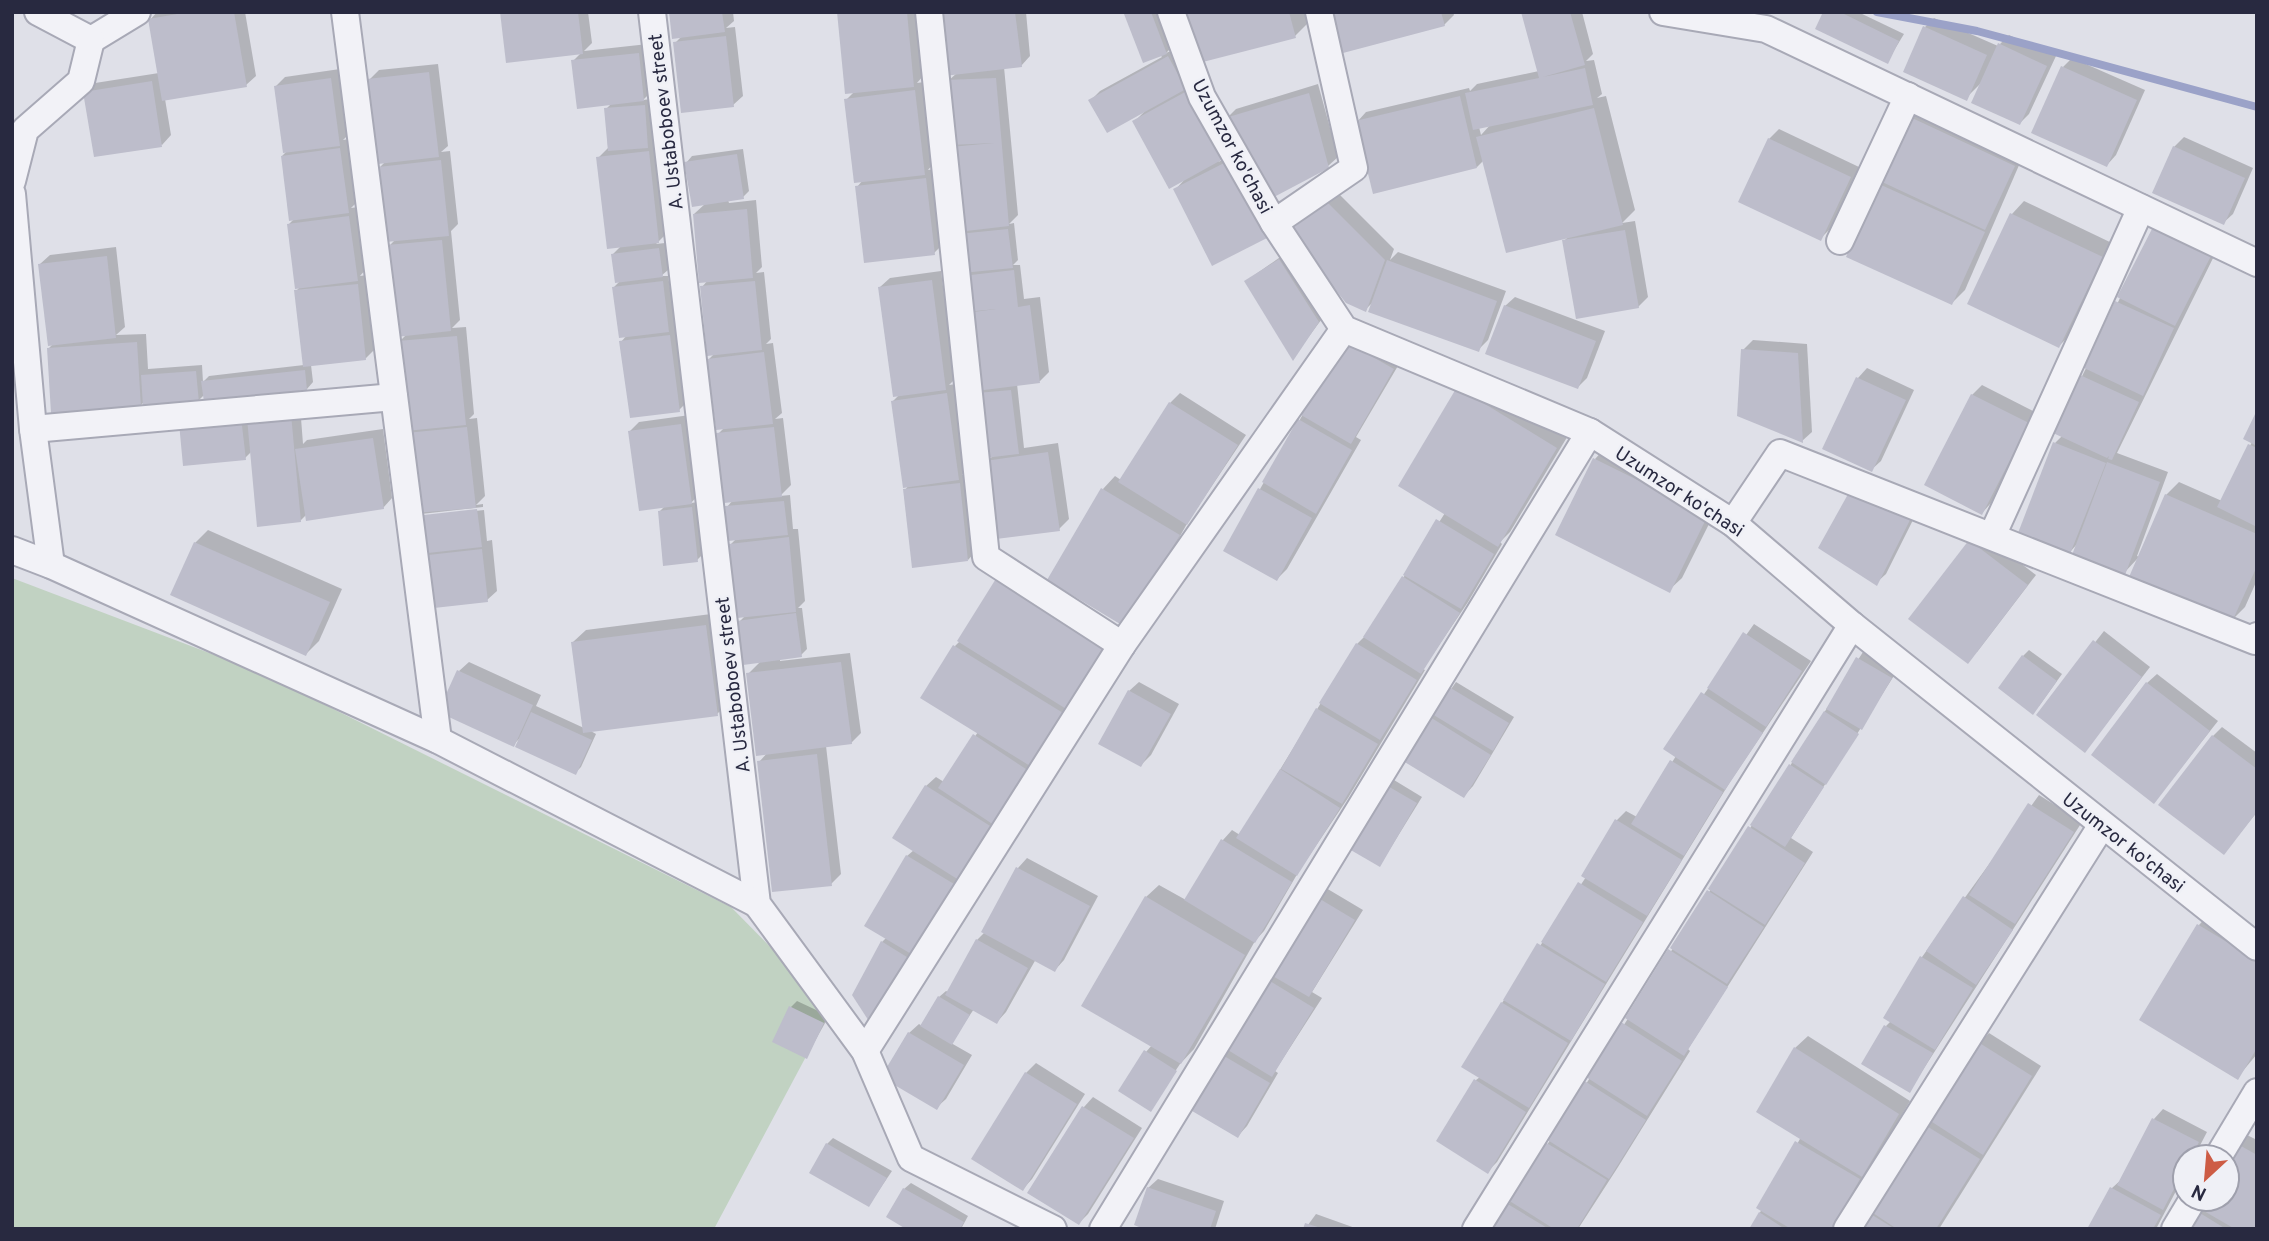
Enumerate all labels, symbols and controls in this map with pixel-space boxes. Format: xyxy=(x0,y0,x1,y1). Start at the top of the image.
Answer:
street label: A. Ustaboboev street xyxy=(644,32,690,211)
street label: Uzumzor ko'chasi xyxy=(1186,75,1277,219)
street label: Uzumzor ko'chasi xyxy=(1610,442,1748,543)
street label: A. Ustaboboev street xyxy=(711,595,757,774)
street label: Uzumzor ko'chasi xyxy=(2056,788,2189,899)
north arrow xyxy=(2171,1143,2241,1213)
text: N xyxy=(2188,1178,2211,1205)

